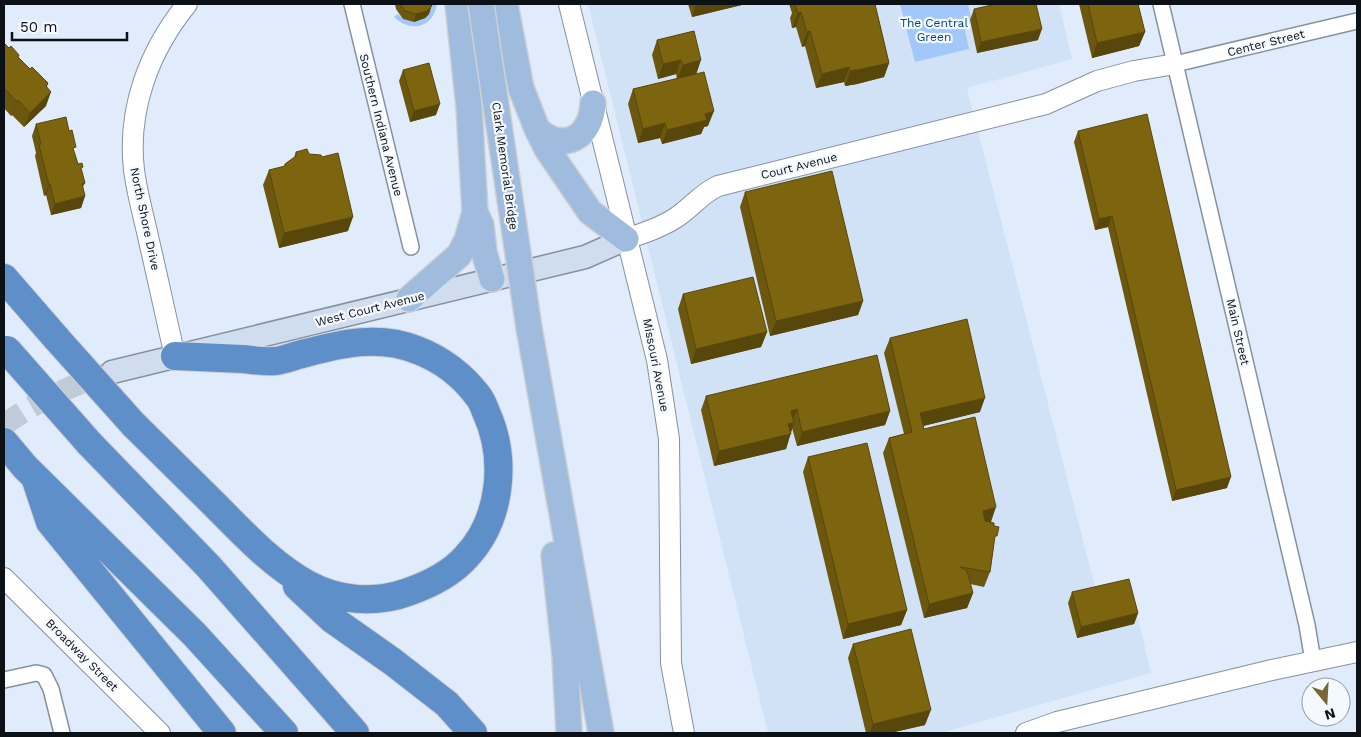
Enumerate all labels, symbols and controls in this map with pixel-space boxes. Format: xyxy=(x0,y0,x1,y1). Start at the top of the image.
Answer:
scale bar xyxy=(12,10,128,42)
park label: The Central Green xyxy=(900,16,968,44)
text: 50 m xyxy=(20,18,57,36)
street label: Center Street xyxy=(1226,27,1306,59)
street label: Southern Indiana Avenue xyxy=(356,52,406,198)
street label: Clark Memorial Bridge xyxy=(489,101,521,231)
street label: Court Avenue xyxy=(759,150,839,182)
street label: North Shore Drive xyxy=(127,166,163,272)
street label: West Court Avenue xyxy=(314,289,426,329)
street label: Main Street xyxy=(1224,297,1252,367)
street label: Missouri Avenue xyxy=(640,317,672,413)
street label: Broadway Street xyxy=(43,616,121,694)
north arrow xyxy=(1301,677,1351,727)
text: N xyxy=(1323,705,1337,724)

